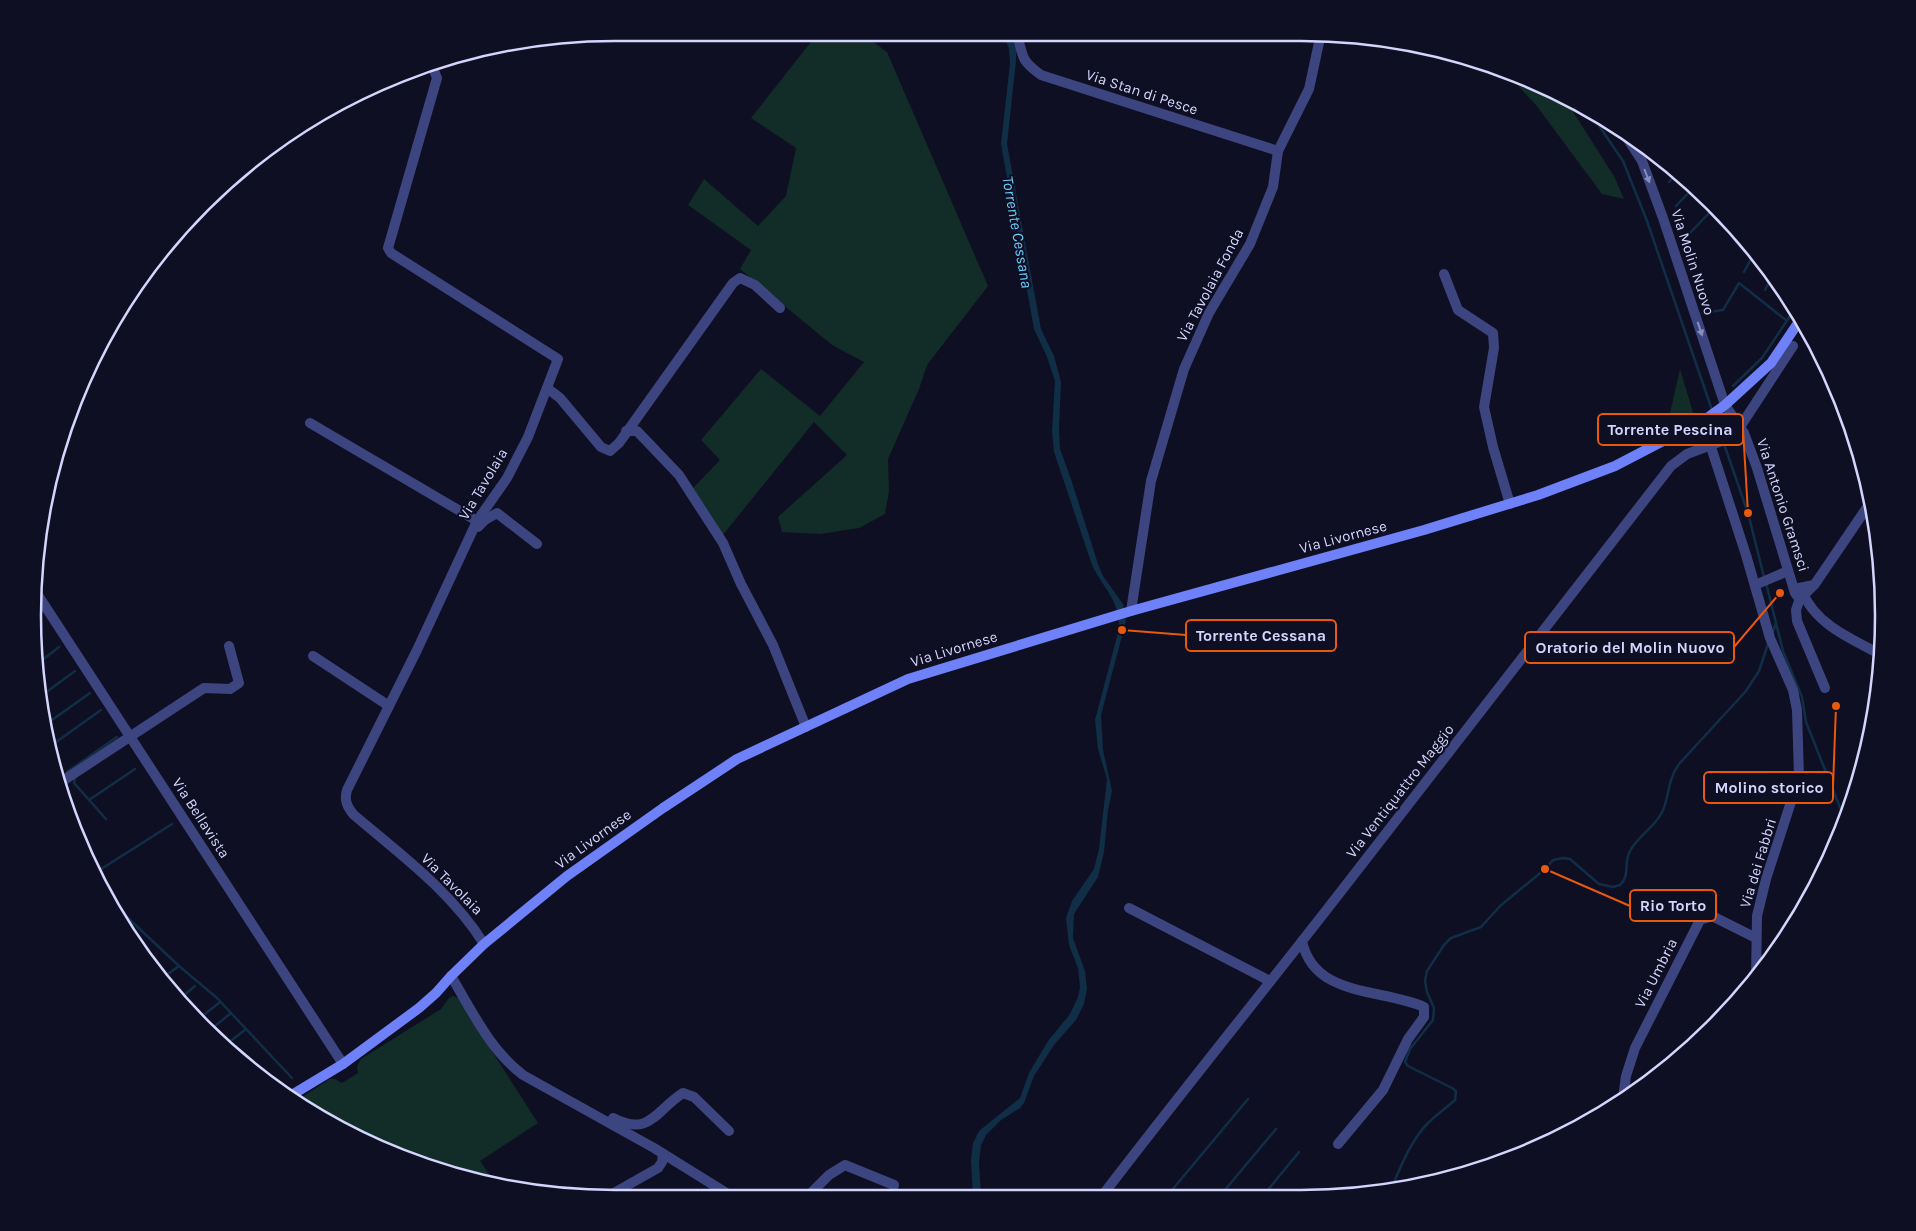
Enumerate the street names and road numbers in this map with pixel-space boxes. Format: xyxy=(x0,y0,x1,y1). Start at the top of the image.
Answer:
street label: Via Stan di Pesce xyxy=(1084,65,1200,119)
street label: Via Molin Nuovo xyxy=(1667,207,1719,317)
street label: Via Tavolaia Fonda xyxy=(1173,225,1247,345)
street label: Via Antonio Gramsci xyxy=(1753,436,1813,574)
street label: Via Tavolaia xyxy=(455,445,511,523)
street label: Via Livornese xyxy=(1297,517,1389,557)
street label: Via Livornese xyxy=(908,627,1000,671)
street label: Via Ventiquattro Maggio xyxy=(1342,721,1458,861)
street label: Via Bellavista xyxy=(168,774,234,862)
street label: Via Livornese xyxy=(551,805,635,873)
street label: Via dei Fabbri xyxy=(1736,816,1780,910)
street label: Via Tavolaia xyxy=(417,849,487,919)
street label: Via Umbria xyxy=(1631,935,1681,1011)

